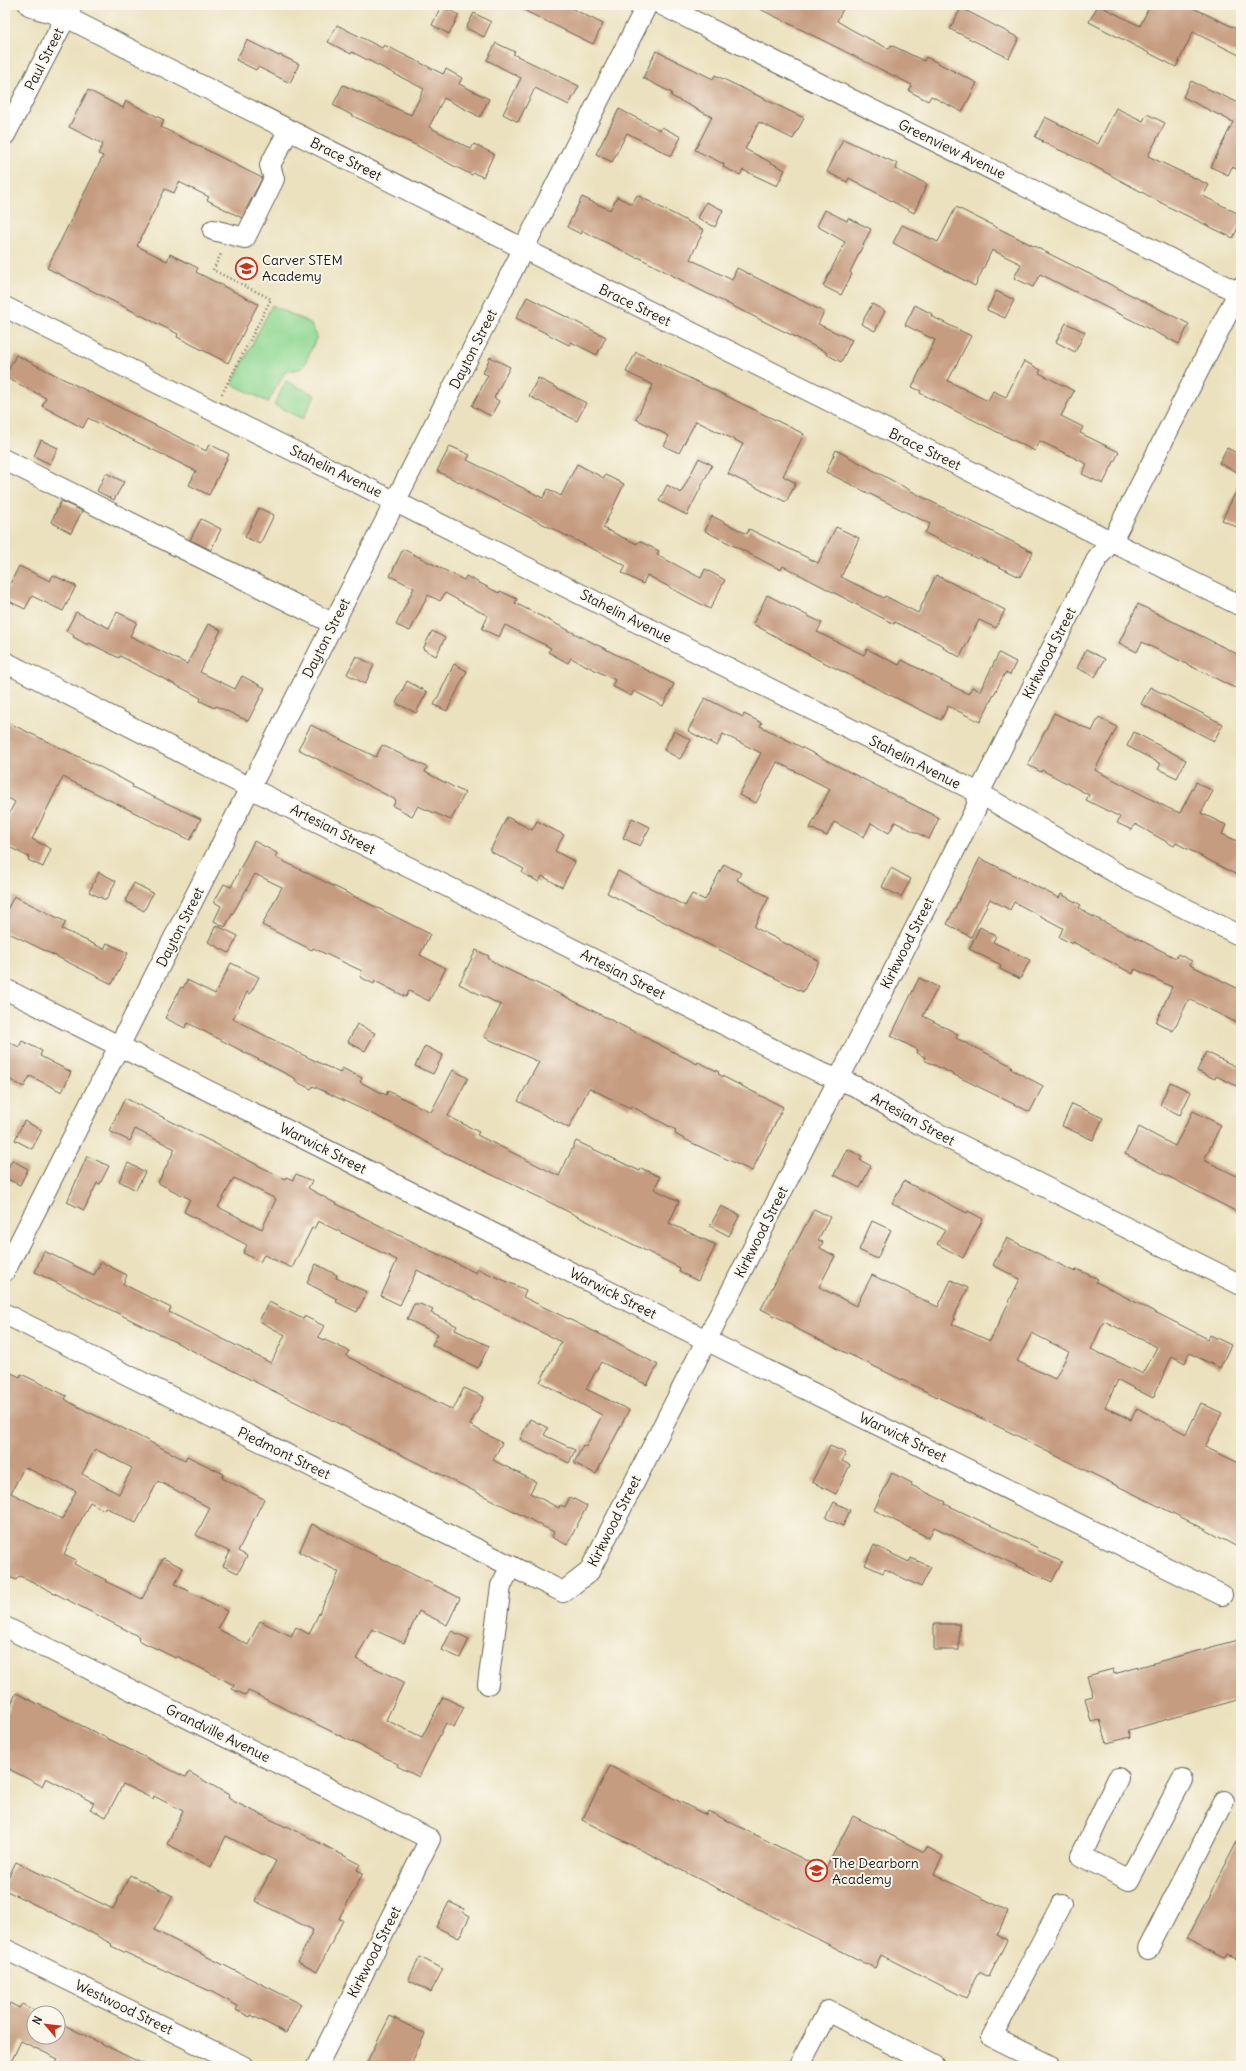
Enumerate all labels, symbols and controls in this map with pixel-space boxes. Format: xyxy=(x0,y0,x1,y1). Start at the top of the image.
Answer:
street label: Paul Street xyxy=(21,24,68,93)
street label: Greenview Avenue xyxy=(895,115,1009,183)
street label: Brace Street xyxy=(307,133,385,185)
place label: Carver STEM Academy xyxy=(262,251,343,285)
school or university icon: Carver STEM Academy xyxy=(233,255,259,281)
street label: Brace Street xyxy=(596,280,674,330)
street label: Dayton Street xyxy=(445,306,501,392)
street label: Brace Street xyxy=(886,424,964,474)
street label: Stahelin Avenue xyxy=(287,441,385,501)
street label: Stahelin Avenue xyxy=(577,585,675,647)
street label: Dayton Street xyxy=(298,595,354,681)
street label: Kirkwood Street xyxy=(1018,604,1080,702)
street label: Stahelin Avenue xyxy=(866,731,964,793)
street label: Artesian Street xyxy=(287,800,379,858)
street label: Dayton Street xyxy=(152,884,208,970)
street label: Kirkwood Street xyxy=(876,894,938,992)
street label: Artesian Street xyxy=(577,945,669,1003)
street label: Artesian Street xyxy=(868,1089,958,1150)
street label: Warwick Street xyxy=(277,1118,370,1178)
street label: Kirkwood Street xyxy=(730,1183,792,1281)
street label: Warwick Street xyxy=(567,1263,660,1323)
street label: Warwick Street xyxy=(856,1408,950,1466)
street label: Piedmont Street xyxy=(235,1423,334,1483)
street label: Kirkwood Street xyxy=(583,1472,645,1570)
street label: Grandville Avenue xyxy=(163,1700,273,1766)
place label: The Dearborn Academy xyxy=(832,1854,919,1888)
school or university icon: The Dearborn Academy xyxy=(804,1858,830,1884)
street label: Kirkwood Street xyxy=(343,1903,405,2001)
street label: Westwood Street xyxy=(72,1976,176,2039)
north arrow xyxy=(26,2005,66,2045)
text: N xyxy=(29,2014,45,2027)

